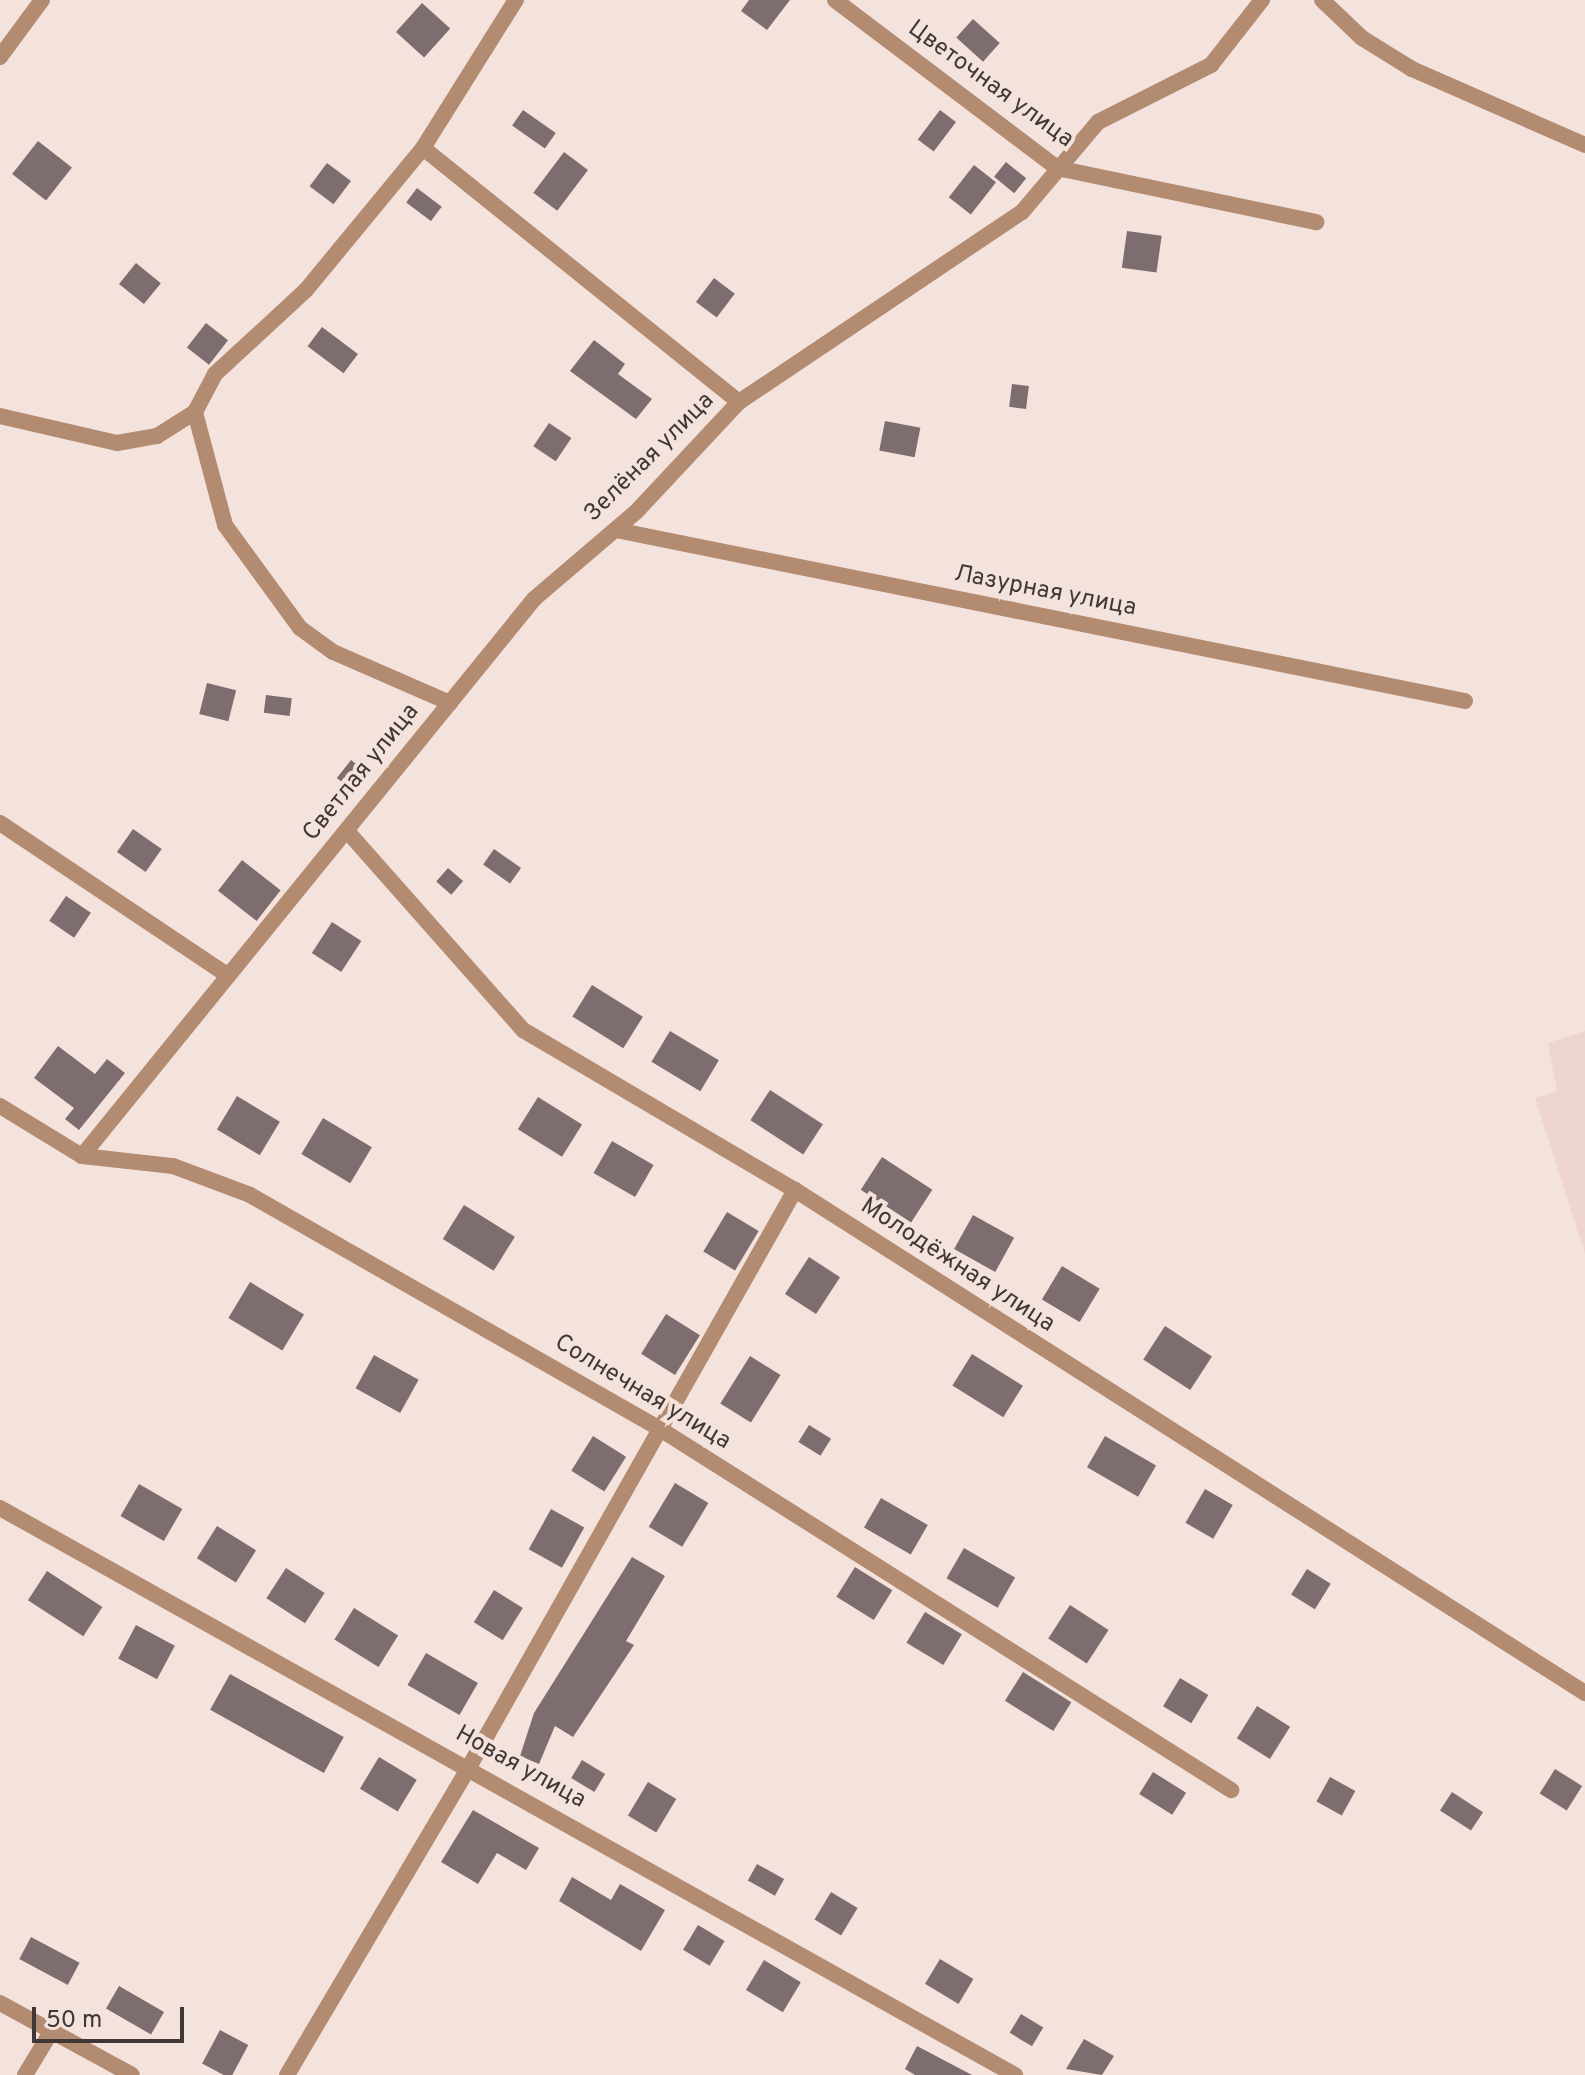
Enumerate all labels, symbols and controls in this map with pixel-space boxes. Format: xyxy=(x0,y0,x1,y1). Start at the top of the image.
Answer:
street label: Цветочная улица xyxy=(902,15,1078,155)
street label: Зелёная улица xyxy=(579,387,721,529)
street label: Лазурная улица xyxy=(951,560,1139,624)
street label: Светлая улица xyxy=(298,699,426,847)
street label: Молодёжная улица xyxy=(855,1193,1059,1339)
street label: Солнечная улица xyxy=(549,1329,735,1457)
street label: Новая улица xyxy=(450,1720,590,1816)
scale bar xyxy=(36,1991,188,2041)
text: 50 m xyxy=(46,2006,102,2036)

